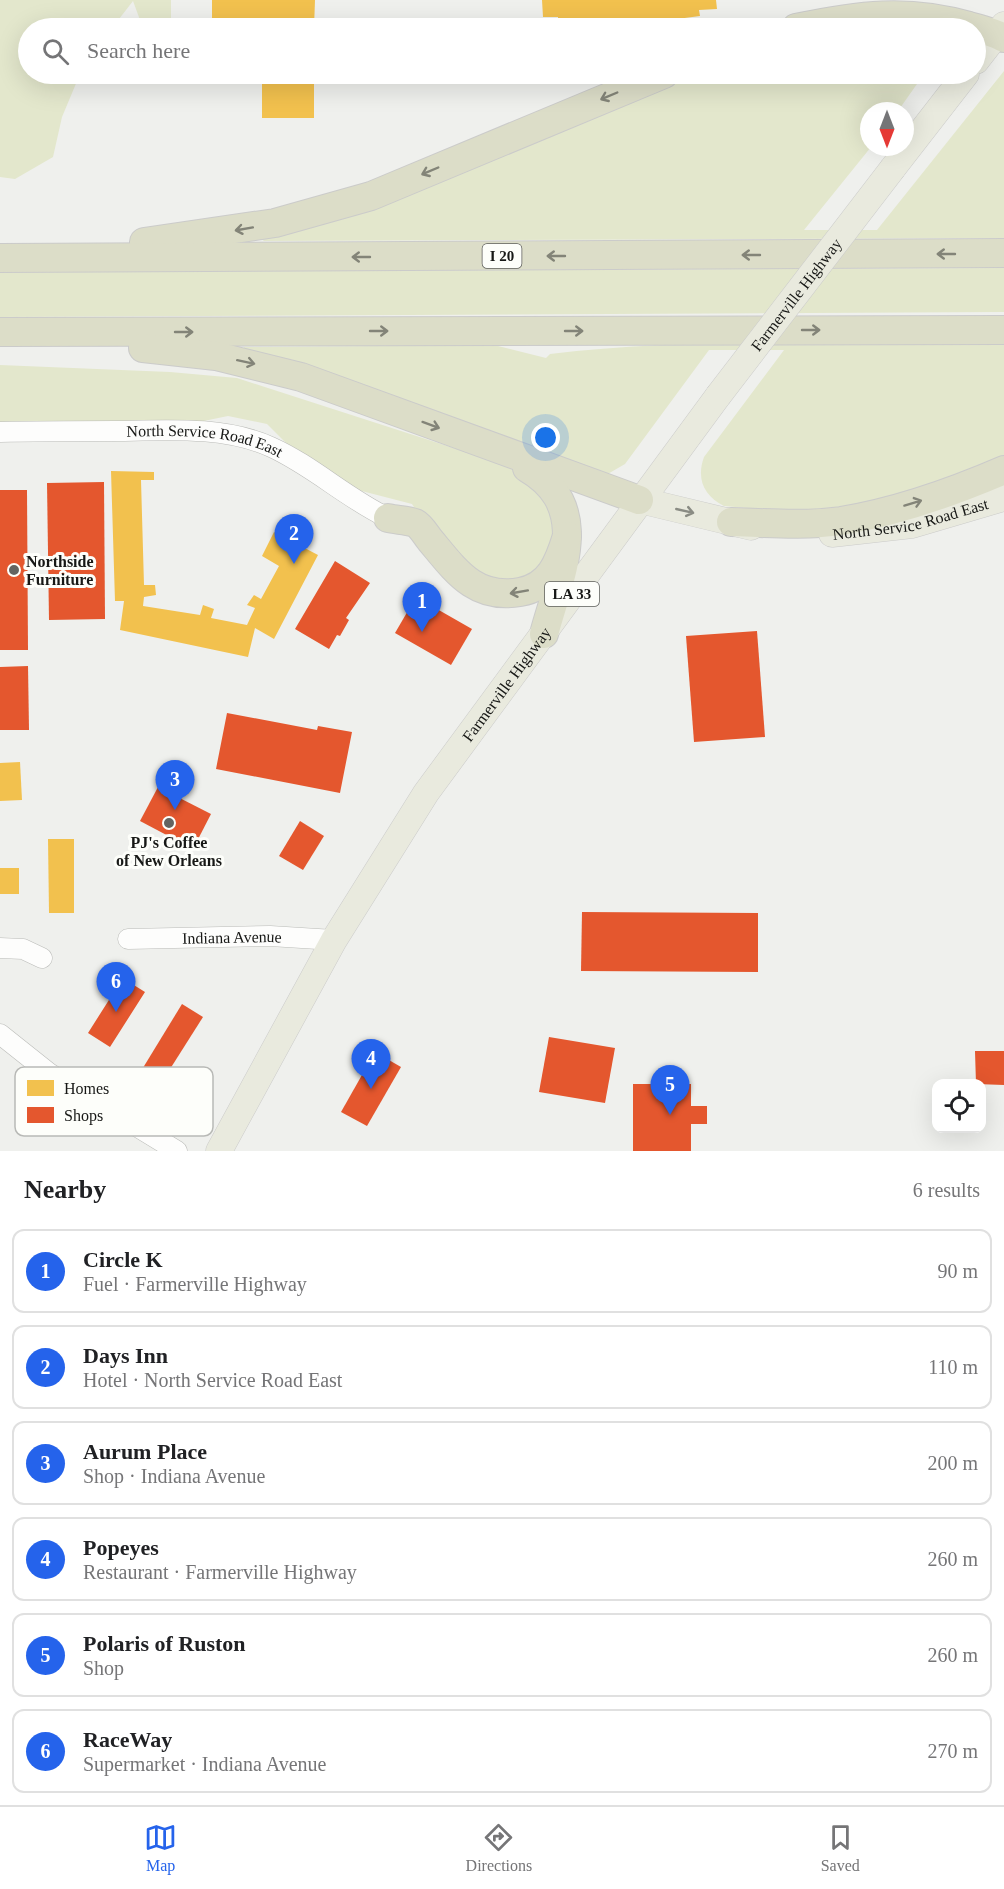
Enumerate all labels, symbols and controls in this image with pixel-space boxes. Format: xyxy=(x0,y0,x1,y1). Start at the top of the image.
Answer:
search box xyxy=(18,18,986,84)
icon: search xyxy=(39,35,72,68)
text: Search here xyxy=(87,38,190,63)
one-way arrow xyxy=(601,90,619,102)
north arrow xyxy=(860,102,914,156)
one-way arrow xyxy=(421,166,439,177)
one-way arrow xyxy=(235,223,254,234)
street label: Farmerville Highway xyxy=(748,235,846,354)
road number: I 20 xyxy=(482,244,522,268)
one-way arrow xyxy=(936,248,956,260)
one-way arrow xyxy=(741,249,761,261)
one-way arrow xyxy=(546,250,566,262)
one-way arrow xyxy=(351,251,371,263)
one-way arrow xyxy=(801,324,821,336)
one-way arrow xyxy=(369,325,389,337)
one-way arrow xyxy=(564,325,584,337)
one-way arrow xyxy=(174,326,194,338)
one-way arrow xyxy=(236,357,255,369)
one-way arrow xyxy=(421,420,439,431)
street label: North Service Road East xyxy=(126,422,286,461)
your location xyxy=(531,423,560,452)
street label: North Service Road East xyxy=(832,495,991,543)
one-way arrow xyxy=(903,497,922,508)
one-way arrow xyxy=(675,505,694,517)
pin: 2 xyxy=(274,514,314,564)
place label: Northside Furniture xyxy=(26,553,94,588)
marker: Northside Furniture xyxy=(7,563,21,577)
pin: 1 xyxy=(402,582,442,632)
road number: LA 33 xyxy=(545,582,599,606)
one-way arrow xyxy=(509,587,529,598)
street label: Farmerville Highway xyxy=(459,624,555,745)
pin: 3 xyxy=(156,760,195,810)
marker: PJ's Coffee of New Orleans xyxy=(162,816,176,830)
place label: PJ's Coffee of New Orleans xyxy=(116,834,222,869)
street label: Indiana Avenue xyxy=(182,928,282,947)
pin: 6 xyxy=(96,962,136,1012)
pin: 4 xyxy=(352,1040,391,1089)
pin: 5 xyxy=(650,1066,690,1115)
legend xyxy=(15,1067,213,1136)
map controls xyxy=(932,1079,986,1133)
button: locate xyxy=(932,1079,986,1133)
text: Homes xyxy=(64,1080,109,1097)
text: Shops xyxy=(64,1107,103,1125)
text: Nearby xyxy=(24,1175,106,1204)
text: 6 results xyxy=(913,1179,980,1201)
text: Circle K xyxy=(83,1247,163,1272)
text: 1 xyxy=(41,1260,51,1282)
text: 90 m xyxy=(937,1260,978,1282)
text: Fuel · Farmerville Highway xyxy=(83,1273,307,1295)
text: Days Inn xyxy=(83,1343,168,1368)
text: 2 xyxy=(41,1356,51,1378)
text: 110 m xyxy=(928,1356,978,1378)
text: Hotel · North Service Road East xyxy=(83,1369,342,1391)
text: Aurum Place xyxy=(83,1439,207,1464)
text: 3 xyxy=(41,1452,51,1474)
text: 200 m xyxy=(927,1452,978,1474)
text: Shop · Indiana Avenue xyxy=(83,1465,265,1487)
text: Popeyes xyxy=(83,1535,159,1560)
text: 4 xyxy=(41,1548,51,1570)
text: 260 m xyxy=(927,1548,978,1570)
text: Restaurant · Farmerville Highway xyxy=(83,1561,357,1583)
text: Polaris of Ruston xyxy=(83,1631,246,1656)
text: 5 xyxy=(41,1644,51,1666)
text: 260 m xyxy=(927,1644,978,1666)
text: Shop xyxy=(83,1657,124,1679)
text: RaceWay xyxy=(83,1727,172,1752)
text: 6 xyxy=(41,1740,51,1762)
text: 270 m xyxy=(927,1740,978,1762)
text: Supermarket · Indiana Avenue xyxy=(83,1753,326,1775)
tab: Map xyxy=(144,1821,177,1875)
tab: Directions xyxy=(466,1821,532,1875)
tab: Saved xyxy=(821,1821,860,1875)

